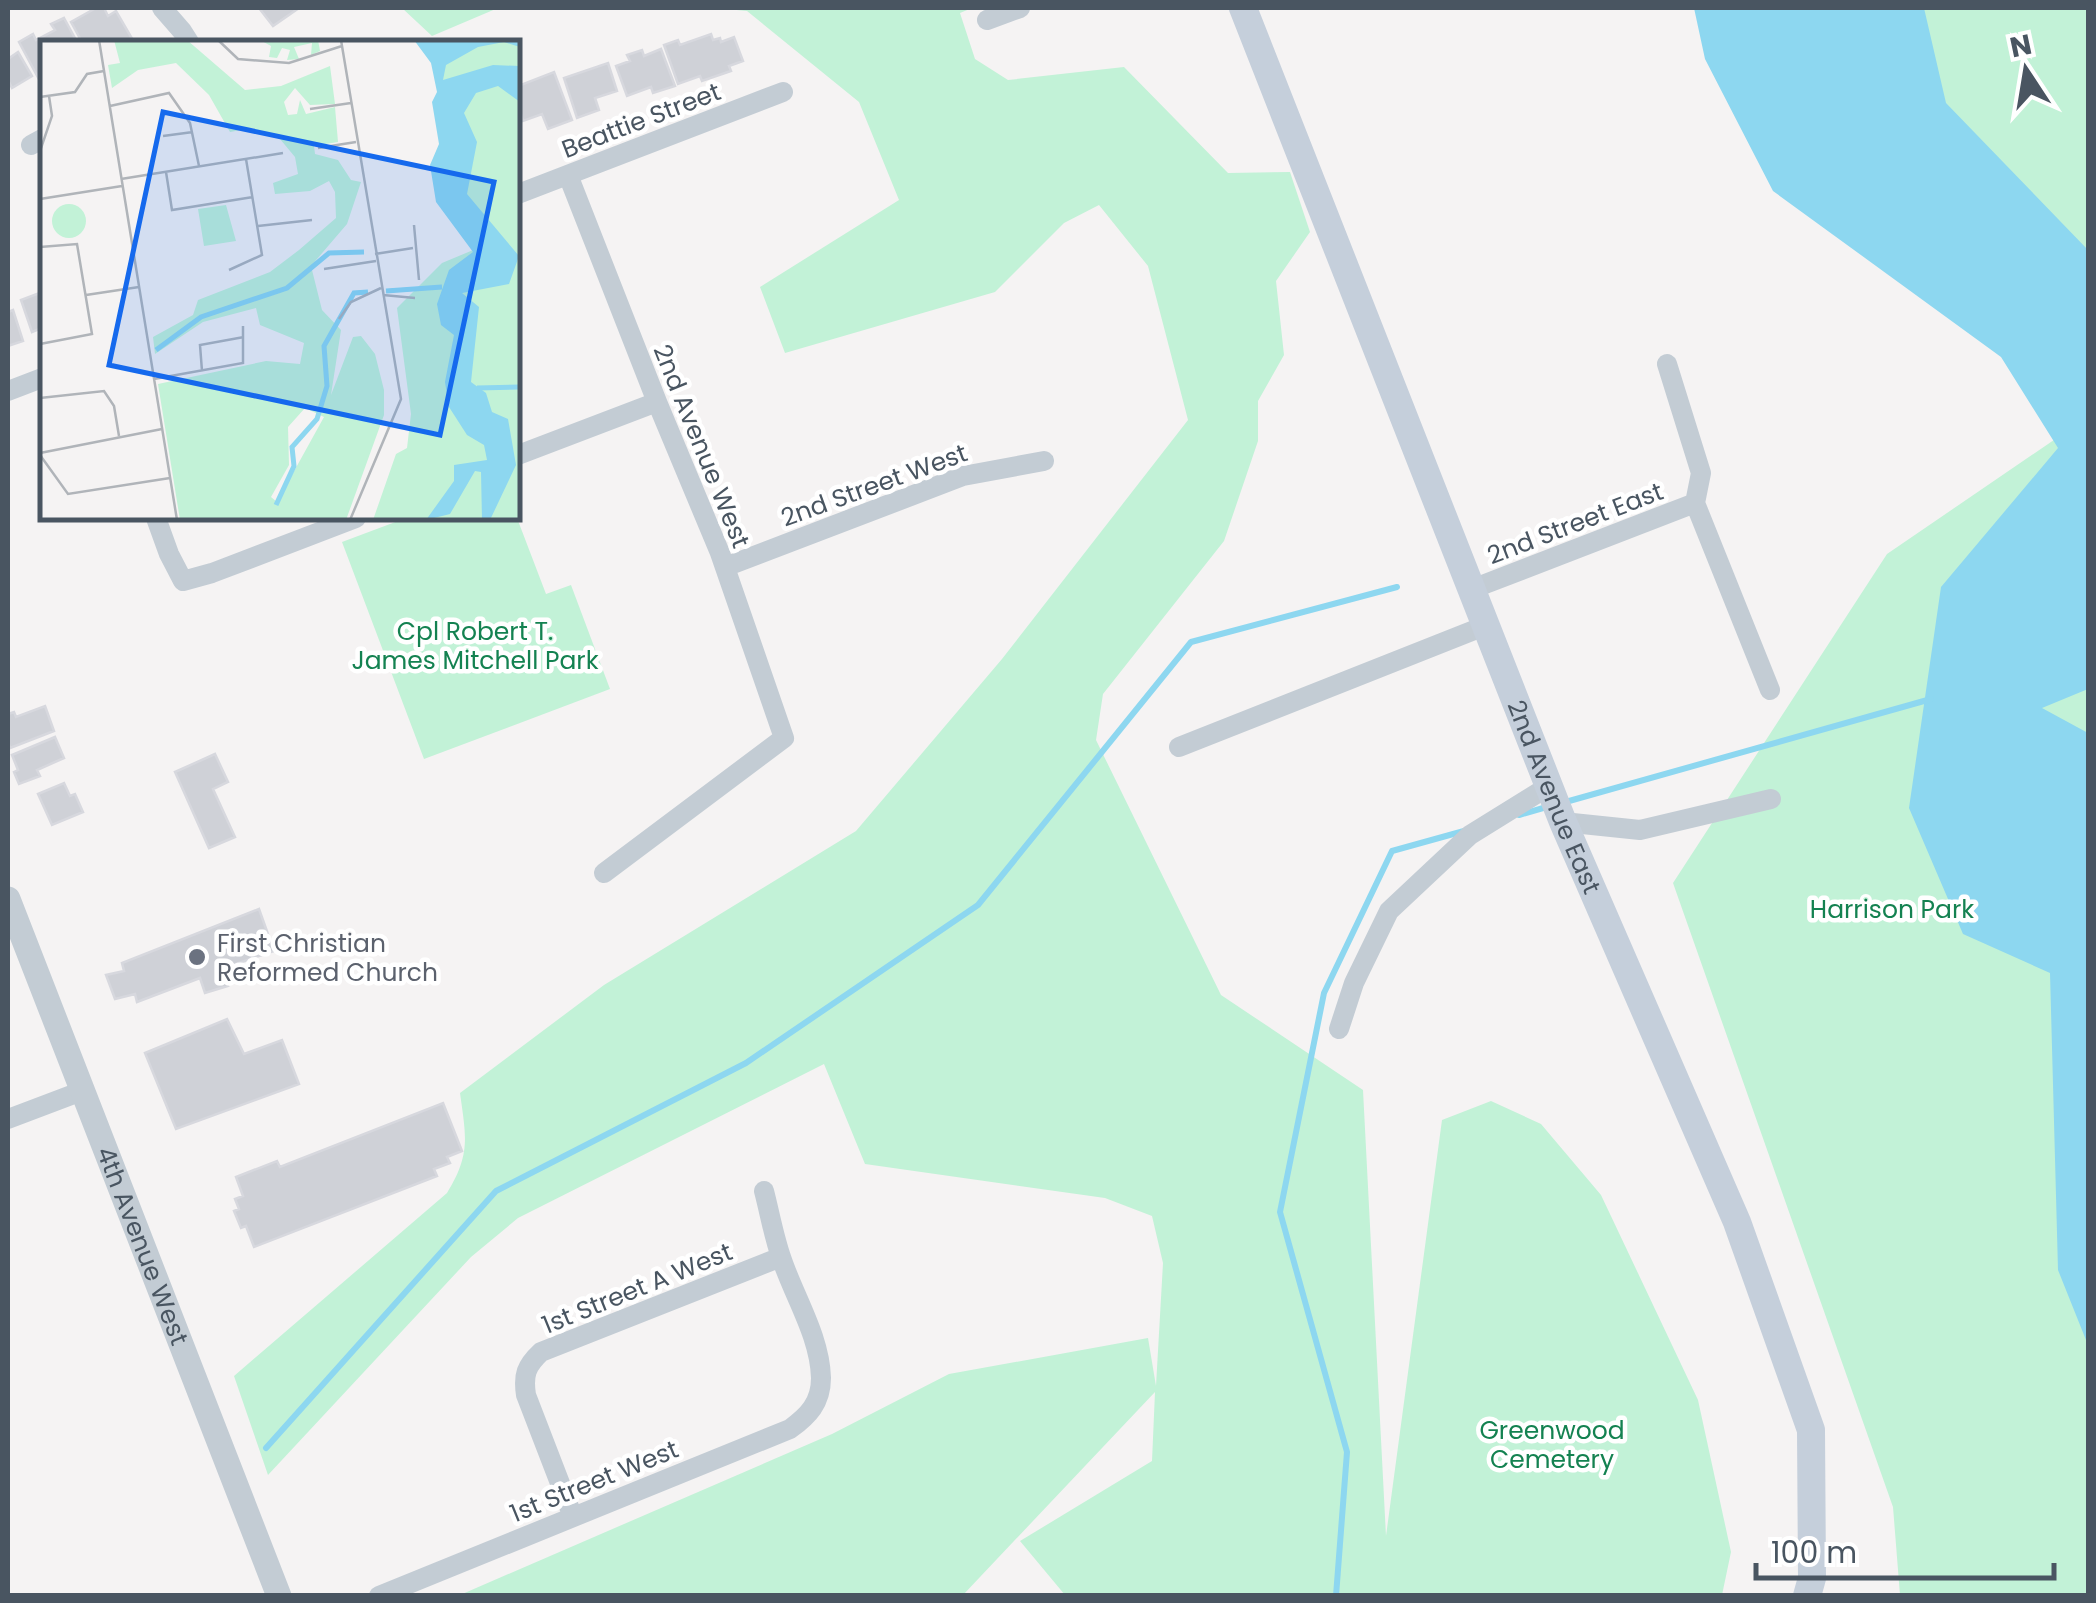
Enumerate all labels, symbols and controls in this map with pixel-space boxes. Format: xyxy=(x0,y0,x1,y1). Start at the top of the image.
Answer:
north arrow xyxy=(1976,20,2076,120)
text: N xyxy=(2007,25,2035,67)
inset map xyxy=(40,40,520,520)
street label: Beattie Street xyxy=(557,74,726,167)
street label: 2nd Avenue West xyxy=(645,339,758,553)
street label: 2nd Street West xyxy=(776,436,972,535)
street label: 2nd Street East xyxy=(1482,474,1668,573)
park label: Cpl Robert T. James Mitchell Park xyxy=(351,614,599,678)
street label: 2nd Avenue East xyxy=(1499,695,1609,899)
park label: Harrison Park xyxy=(1810,892,1974,927)
place label: First Christian Reformed Church xyxy=(217,926,438,990)
marker: First Christian Reformed Church xyxy=(186,946,208,968)
street label: 4th Avenue West xyxy=(88,1142,197,1350)
street label: 1st Street A West xyxy=(537,1234,738,1343)
park label: Greenwood Cemetery xyxy=(1479,1413,1625,1477)
street label: 1st Street West xyxy=(505,1432,684,1531)
scale bar xyxy=(1756,1518,2054,1580)
text: 100 m xyxy=(1771,1531,1857,1574)

